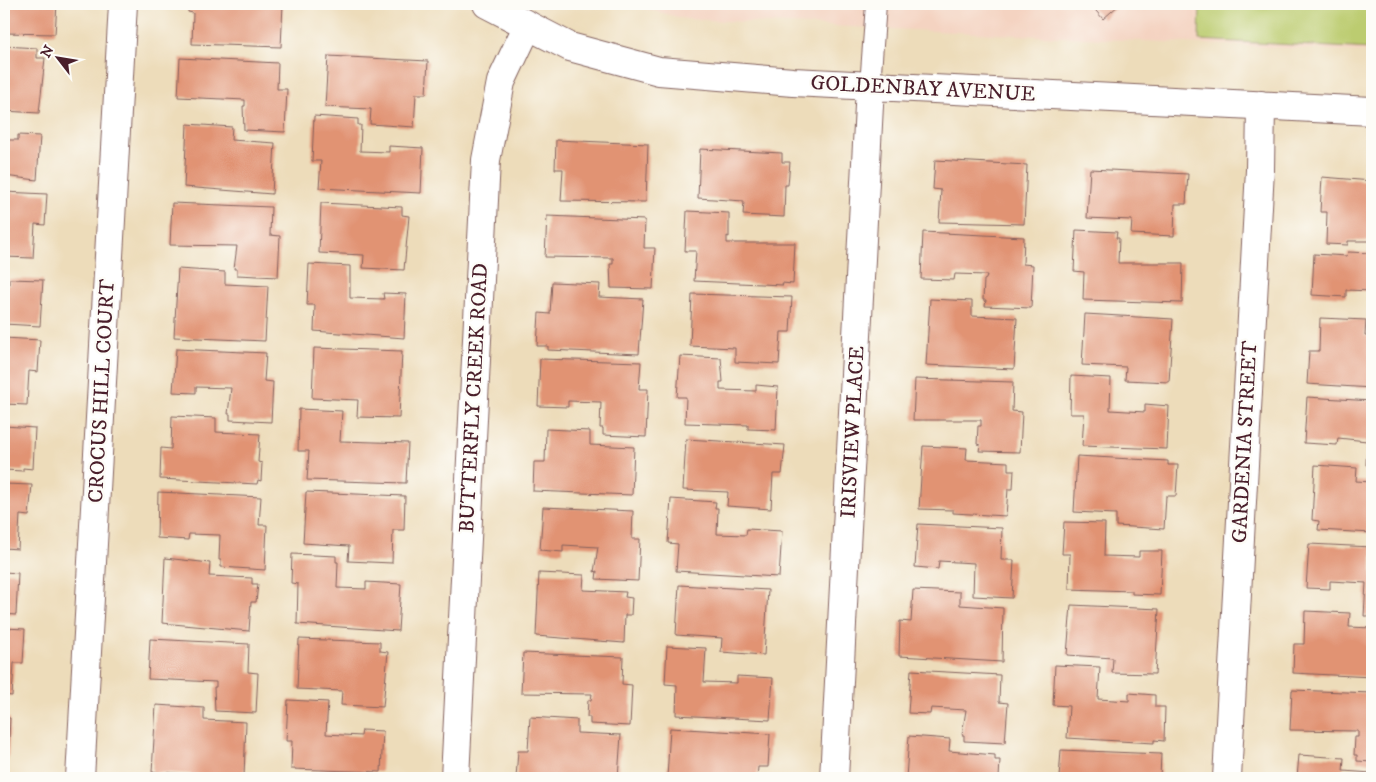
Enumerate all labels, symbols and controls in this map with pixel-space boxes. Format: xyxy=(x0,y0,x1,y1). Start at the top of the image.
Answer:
north arrow xyxy=(32,32,82,82)
text: N xyxy=(37,42,59,61)
street label: GOLDENBAY AVENUE xyxy=(810,70,1036,108)
street label: BUTTERFLY CREEK ROAD xyxy=(454,262,494,534)
street label: CROCUS HILL COURT xyxy=(83,278,121,504)
street label: GARDENIA STREET xyxy=(1227,340,1263,544)
street label: IRISVIEW PLACE xyxy=(836,345,871,519)

